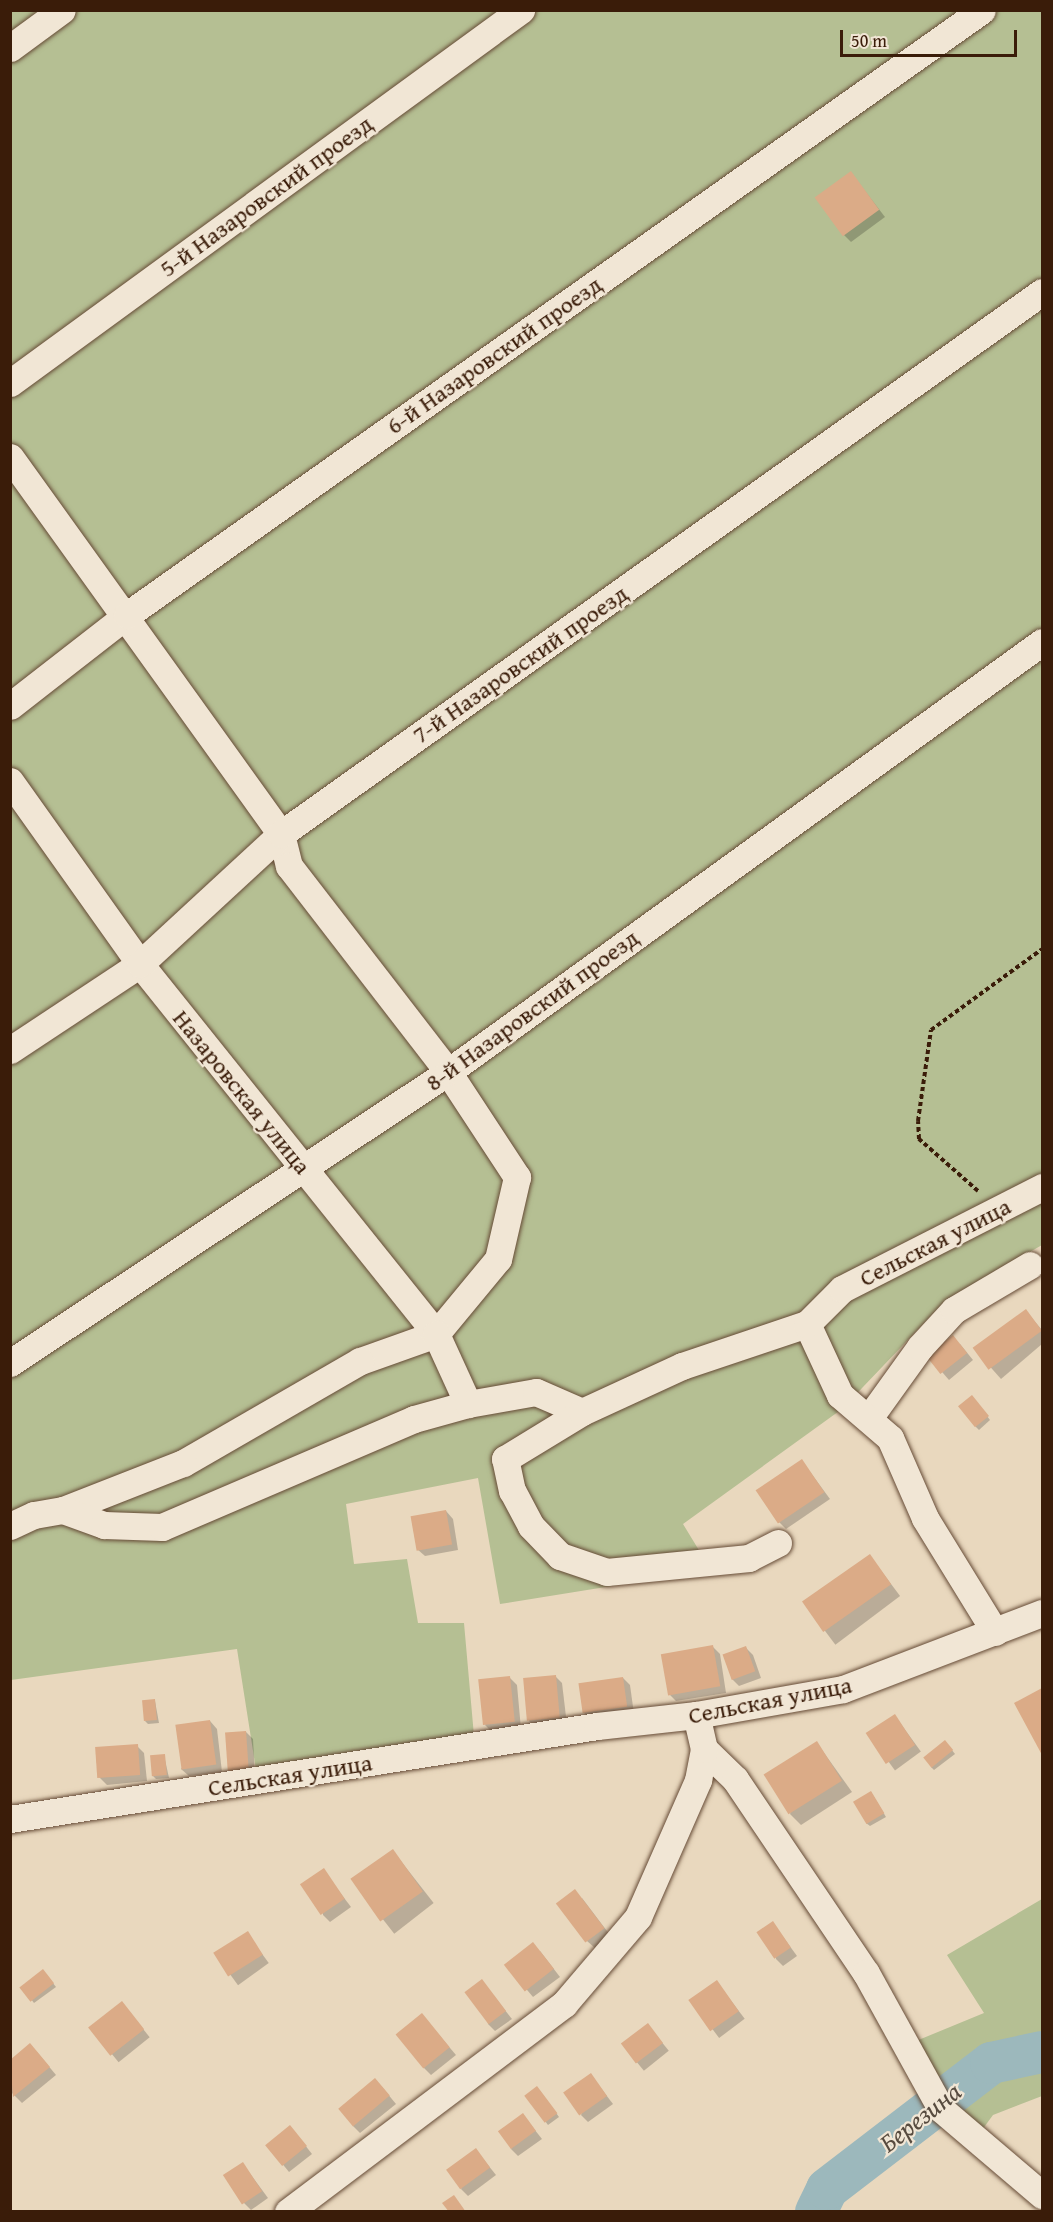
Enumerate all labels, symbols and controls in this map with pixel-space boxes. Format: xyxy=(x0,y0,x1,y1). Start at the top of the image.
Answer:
scale bar xyxy=(843,18,1020,56)
text: 50 m xyxy=(851,27,887,54)
street label: 5-й Назаровский проезд xyxy=(154,109,378,283)
street label: 6-й Назаровский проезд xyxy=(381,270,607,440)
street label: 7-й Назаровский проезд xyxy=(407,579,633,749)
street label: 8-й Назаровский проезд xyxy=(420,923,644,1097)
street label: Назаровская улица xyxy=(167,1004,317,1180)
street label: Сельская улица xyxy=(855,1192,1015,1292)
street label: Сельская улица xyxy=(686,1670,854,1730)
street label: Сельская улица xyxy=(206,1748,374,1802)
water label: Березина xyxy=(873,2076,967,2158)

